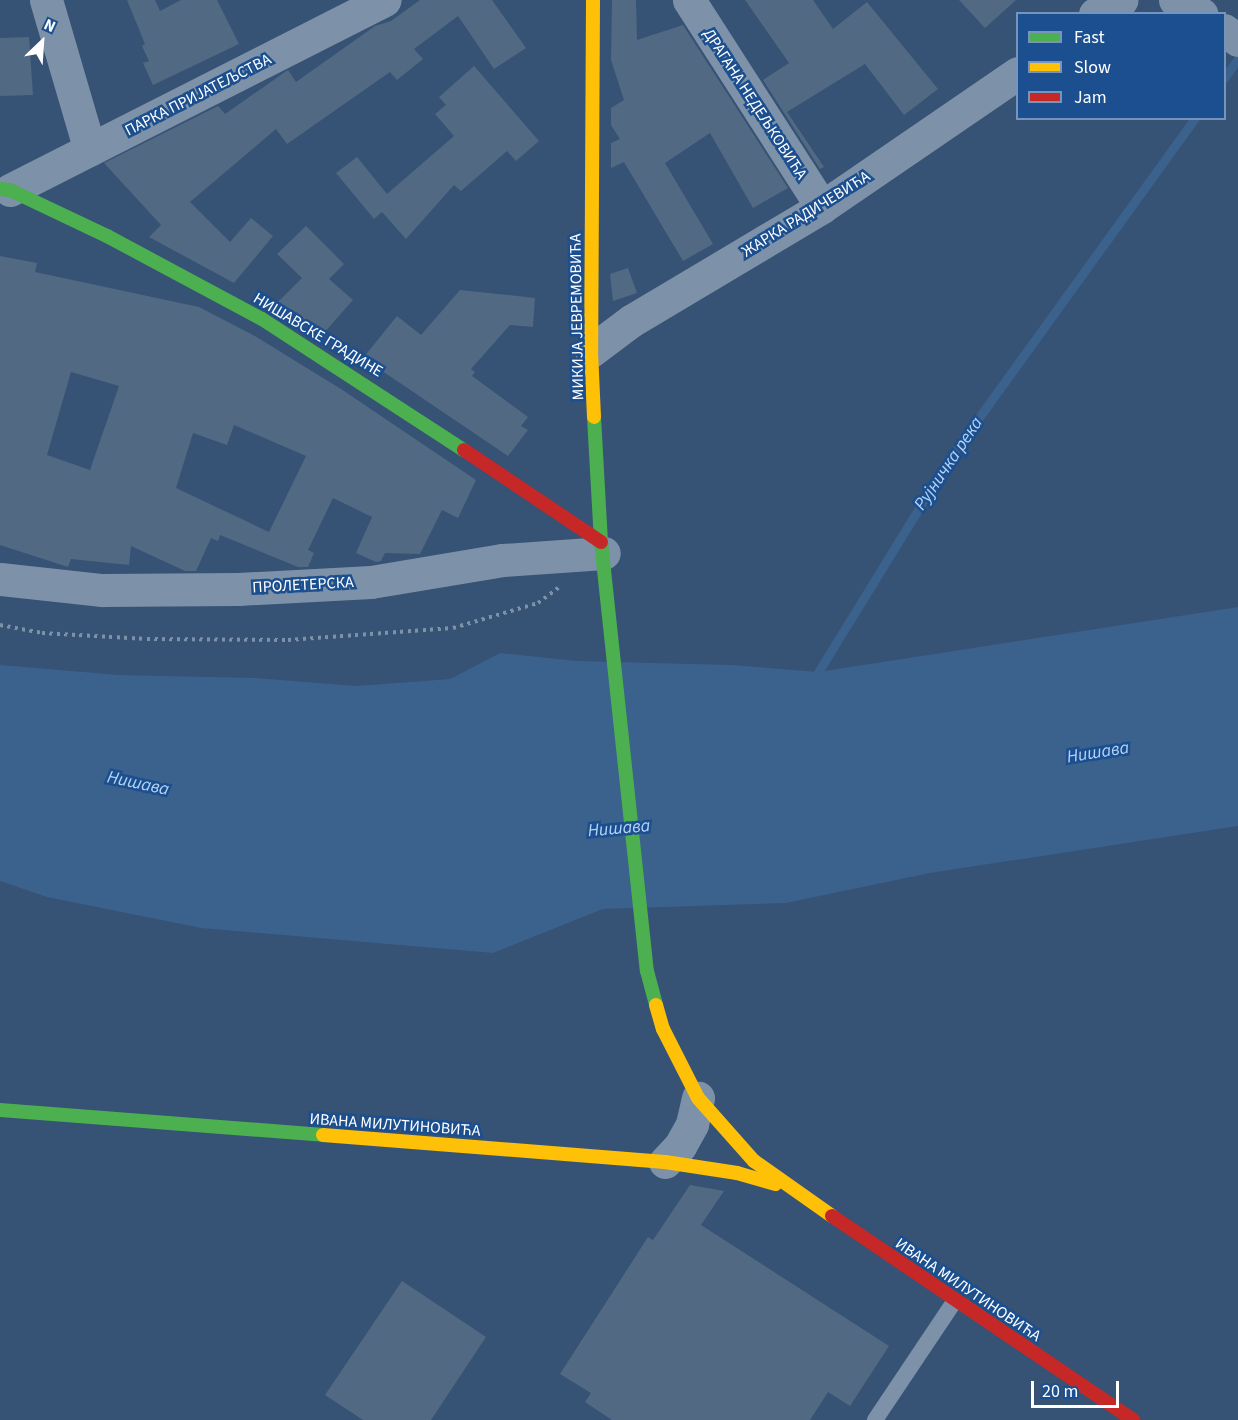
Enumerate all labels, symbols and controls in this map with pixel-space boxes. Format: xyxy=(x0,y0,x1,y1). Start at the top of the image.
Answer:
north arrow xyxy=(12,12,72,72)
legend xyxy=(1016,12,1226,120)
text: N xyxy=(40,13,59,38)
street label: ДРАГАНА НЕДЕЉКОВИЋА xyxy=(699,25,811,183)
text: Fast xyxy=(1074,25,1105,50)
street label: ПАРКА ПРИЈАТЕЉСТВА xyxy=(122,50,274,140)
text: Slow xyxy=(1074,55,1111,80)
text: Jam xyxy=(1074,85,1107,110)
street label: ЖАРКА РАДИЧЕВИЋА xyxy=(738,167,874,261)
street label: МИКИЈА ЈЕВРЕМОВИЋА xyxy=(566,234,588,400)
street label: НИШАВСКЕ ГРАДИНЕ xyxy=(250,289,386,381)
water label: Рујничка река xyxy=(910,413,988,515)
street label: ПРОЛЕТЕРСКА xyxy=(252,573,354,597)
water label: Нишава xyxy=(1065,737,1131,769)
water label: Нишава xyxy=(105,767,171,801)
water label: Нишава xyxy=(587,816,651,842)
street label: ИВАНА МИЛУТИНОВИЋА xyxy=(309,1109,481,1141)
street label: ИВАНА МИЛУТИНОВИЋА xyxy=(892,1234,1044,1346)
scale bar xyxy=(1034,1369,1122,1407)
text: 20 m xyxy=(1042,1379,1078,1404)

